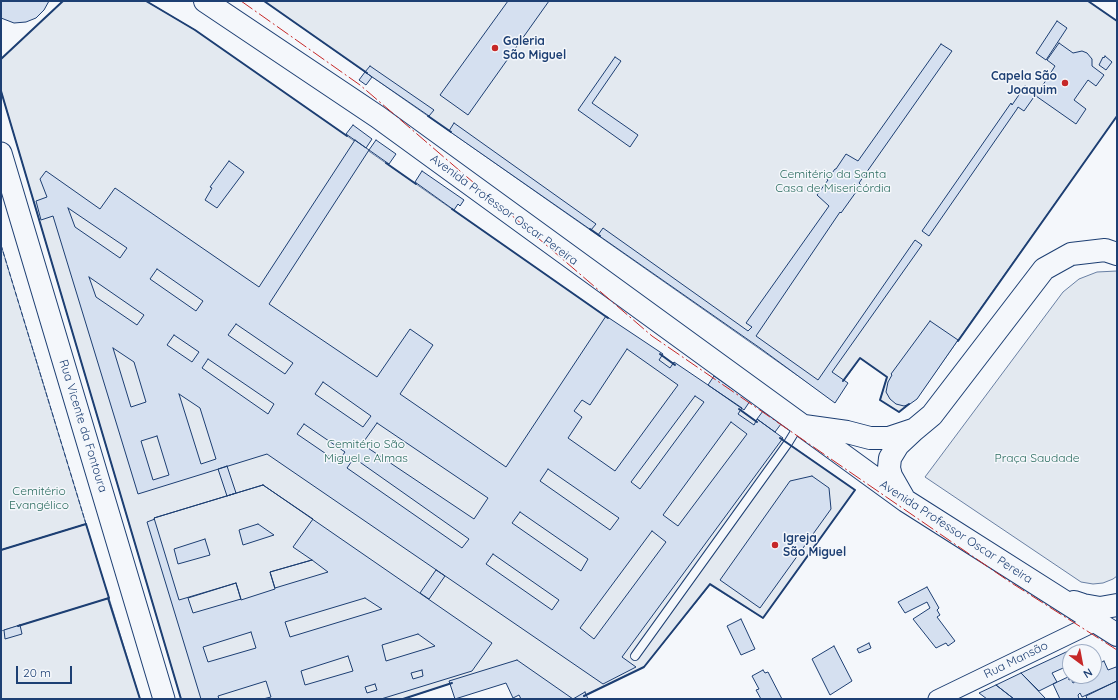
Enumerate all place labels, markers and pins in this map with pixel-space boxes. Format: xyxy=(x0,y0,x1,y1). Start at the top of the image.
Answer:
place label: Galeria São Miguel xyxy=(503,34,566,62)
marker: Galeria São Miguel xyxy=(490,43,500,53)
place label: Capela São Joaquim xyxy=(991,69,1057,97)
marker: Capela São Joaquim xyxy=(1060,78,1070,88)
place label: Igreja São Miguel xyxy=(783,531,846,559)
marker: Igreja São Miguel xyxy=(770,540,780,550)

